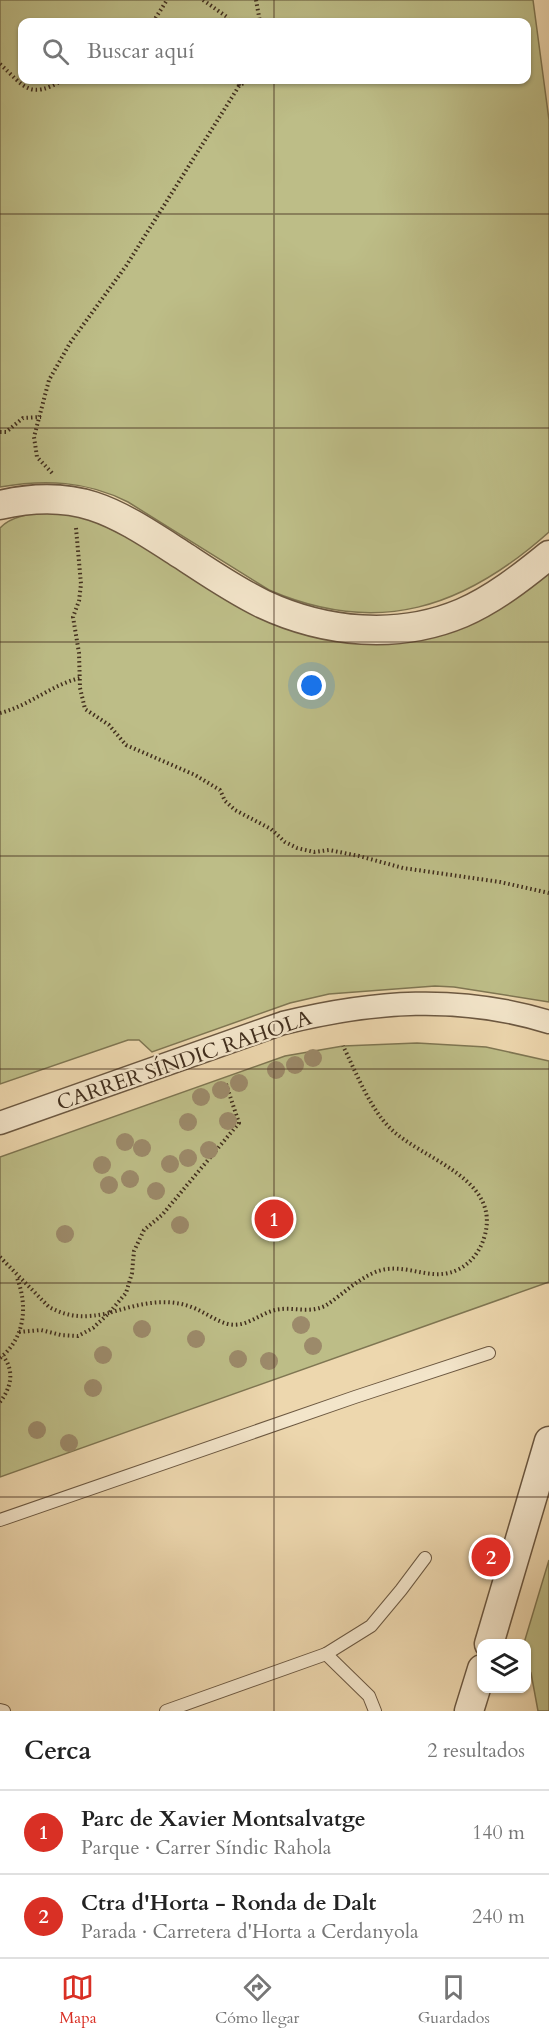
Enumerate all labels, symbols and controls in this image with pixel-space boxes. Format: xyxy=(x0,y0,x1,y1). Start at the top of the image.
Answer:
search box xyxy=(18,18,531,84)
icon: search xyxy=(39,35,72,68)
text: Buscar aquí xyxy=(87,36,194,66)
your location xyxy=(297,671,326,700)
street label: CARRER SÍNDIC RAHOLA xyxy=(53,1003,315,1118)
pin: 1 xyxy=(254,1196,294,1242)
pin: 2 xyxy=(472,1534,510,1580)
map controls xyxy=(477,1639,531,1693)
button: layers xyxy=(477,1639,531,1693)
text: Cerca xyxy=(24,1733,91,1768)
text: 2 resultados xyxy=(427,1737,525,1764)
text: Parc de Xavier Montsalvatge xyxy=(81,1804,366,1834)
text: 1 xyxy=(38,1819,49,1846)
text: 140 m xyxy=(472,1819,525,1846)
text: Parque · Carrer Síndic Rahola xyxy=(81,1834,331,1861)
text: Ctra d'Horta - Ronda de Dalt xyxy=(81,1888,376,1918)
text: 2 xyxy=(38,1903,49,1930)
text: 240 m xyxy=(472,1903,525,1930)
text: Parada · Carretera d'Horta a Cerdanyola xyxy=(81,1918,419,1945)
tab: Mapa xyxy=(59,1971,97,2029)
tab: Cómo llegar xyxy=(215,1971,299,2029)
tab: Guardados xyxy=(418,1971,490,2029)

